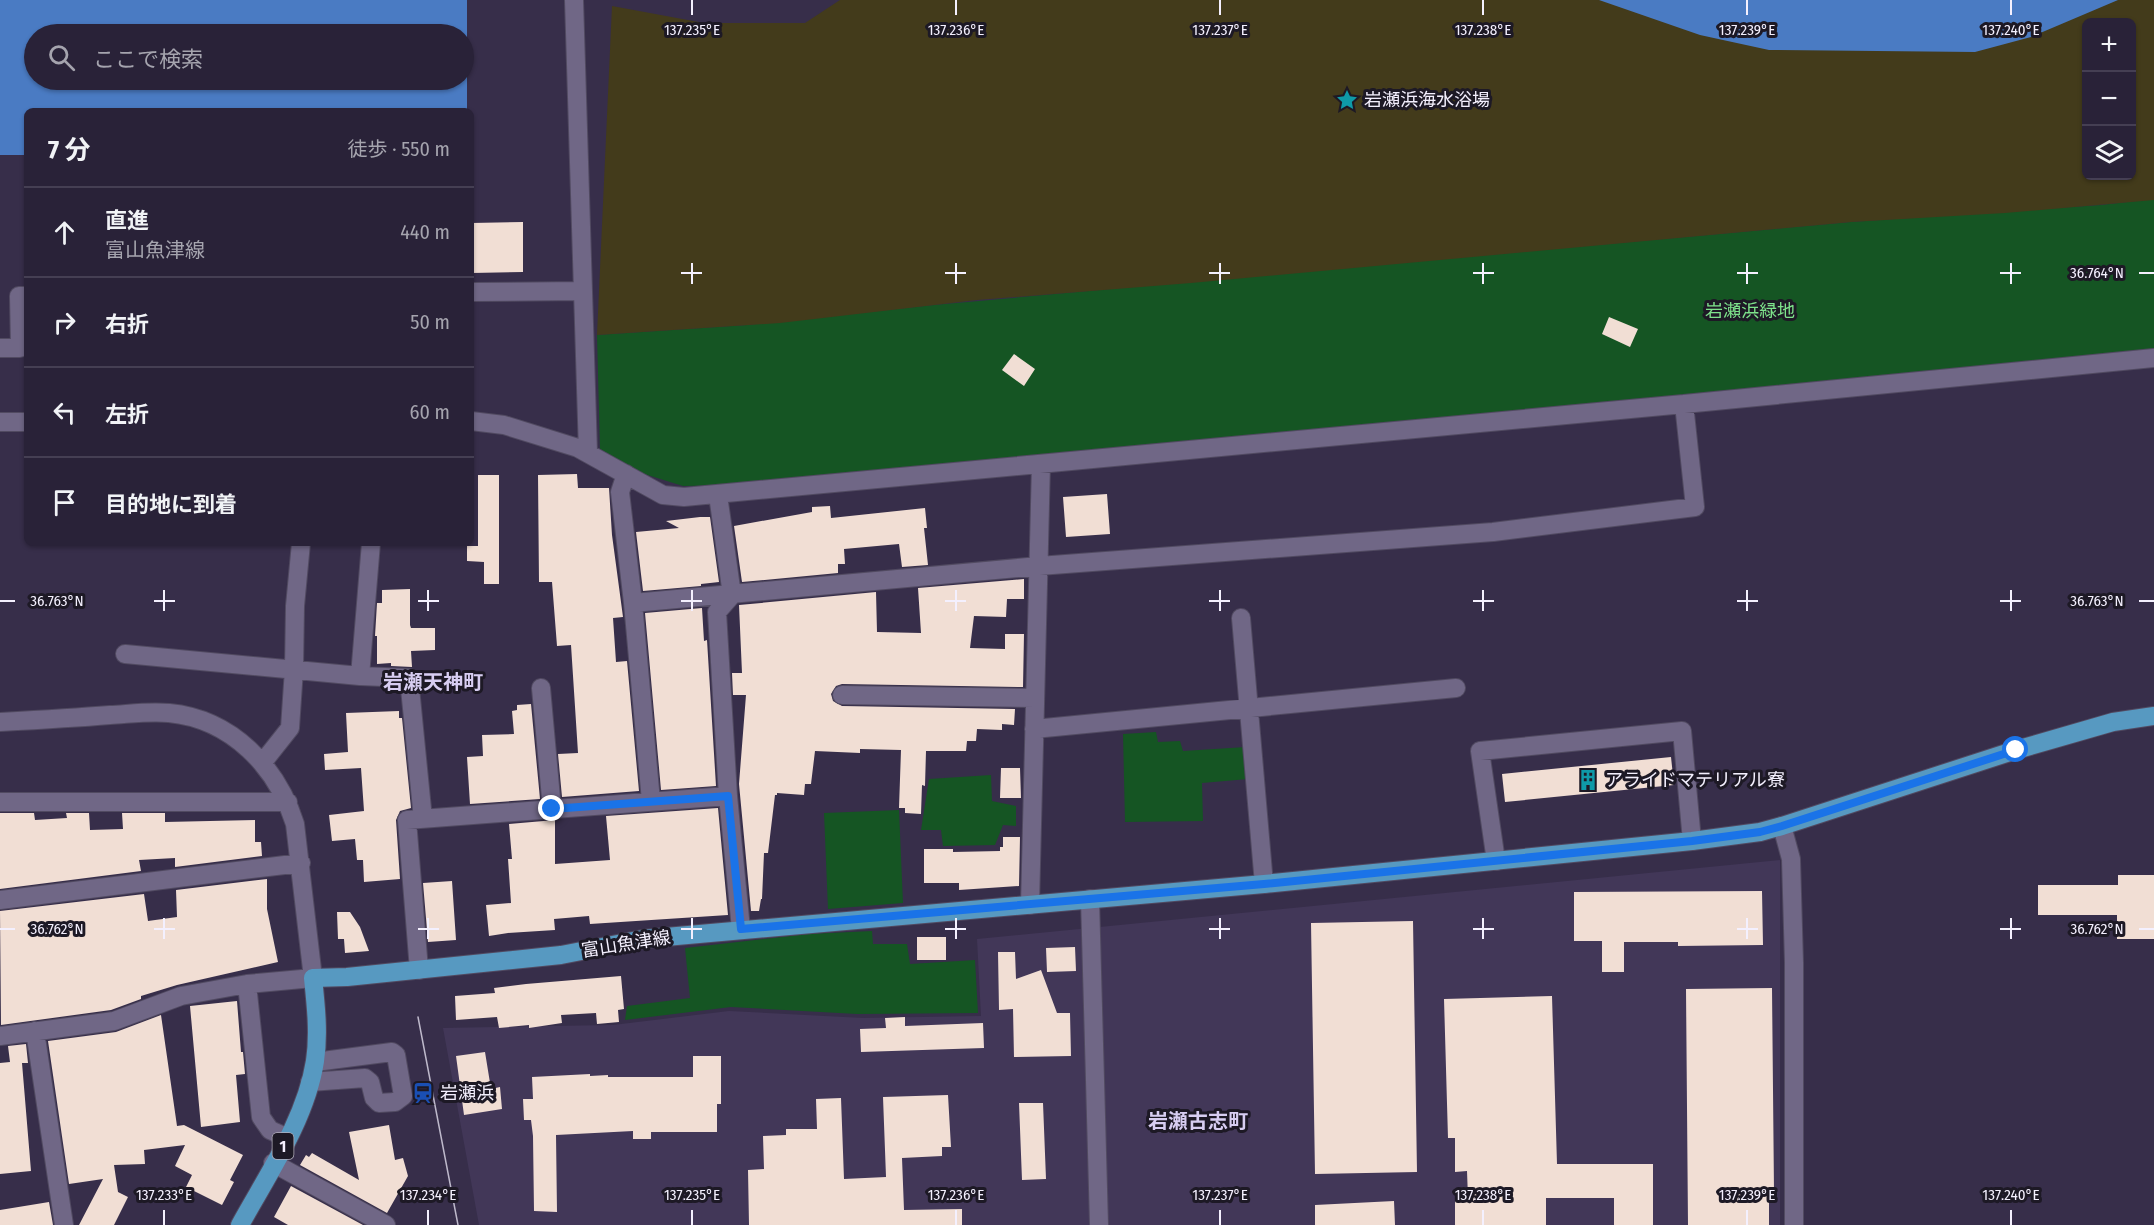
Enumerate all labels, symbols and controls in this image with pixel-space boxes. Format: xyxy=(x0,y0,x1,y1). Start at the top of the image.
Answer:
map controls xyxy=(2082,18,2136,180)
button: + xyxy=(2082,18,2136,72)
text: 137.235°E xyxy=(664,21,720,39)
text: 137.236°E xyxy=(928,21,984,39)
text: 137.237°E xyxy=(1192,21,1248,39)
text: 137.238°E xyxy=(1455,21,1511,39)
text: 137.239°E xyxy=(1719,21,1775,39)
text: 137.240°E xyxy=(1982,21,2040,39)
search box xyxy=(24,24,474,90)
icon: search xyxy=(45,41,78,74)
text: ここで検索 xyxy=(93,46,203,73)
button: − xyxy=(2082,72,2136,126)
place icon: 岩瀬浜海水浴場 xyxy=(1335,88,1359,112)
place label: 岩瀬浜海水浴場 xyxy=(1364,89,1490,111)
button: layers xyxy=(2082,126,2136,180)
text: 7 分 xyxy=(48,135,90,166)
text: 徒歩 · 550 m xyxy=(348,137,450,161)
text: 直進 xyxy=(105,207,149,234)
icon: ahead xyxy=(48,216,81,249)
text: 440 m xyxy=(400,220,450,244)
text: 富山魚津線 xyxy=(105,238,205,262)
text: 36.764°N xyxy=(2070,264,2124,282)
park label: 岩瀬浜緑地 xyxy=(1705,300,1795,322)
icon: right xyxy=(48,306,81,339)
text: 50 m xyxy=(410,310,450,334)
text: 右折 xyxy=(105,311,149,338)
icon: left xyxy=(48,396,81,429)
text: 60 m xyxy=(410,400,450,424)
text: 左折 xyxy=(105,401,149,428)
icon: arrive xyxy=(48,486,81,519)
text: 目的地に到着 xyxy=(105,491,237,518)
text: 36.763°N xyxy=(30,592,84,610)
text: 36.763°N xyxy=(2070,592,2124,610)
district label: 岩瀬天神町 xyxy=(383,670,483,694)
route start xyxy=(2002,736,2028,762)
building icon: アライドマテリアル寮 xyxy=(1576,768,1600,792)
place label: アライドマテリアル寮 xyxy=(1605,769,1785,791)
route end xyxy=(538,795,564,821)
text: 36.762°N xyxy=(30,920,84,938)
text: 36.762°N xyxy=(2070,920,2124,938)
street label: 富山魚津線 xyxy=(580,926,672,962)
station icon: 岩瀬浜 xyxy=(411,1081,435,1105)
place label: 岩瀬浜 xyxy=(440,1082,494,1104)
district label: 岩瀬古志町 xyxy=(1148,1109,1248,1133)
road number: 1 xyxy=(272,1133,294,1159)
text: 137.233°E xyxy=(136,1186,192,1204)
text: 137.234°E xyxy=(400,1186,456,1204)
text: 137.235°E xyxy=(664,1186,720,1204)
text: 137.236°E xyxy=(928,1186,984,1204)
text: 137.237°E xyxy=(1192,1186,1248,1204)
text: 137.238°E xyxy=(1455,1186,1511,1204)
text: 137.239°E xyxy=(1719,1186,1775,1204)
text: 137.240°E xyxy=(1982,1186,2040,1204)

